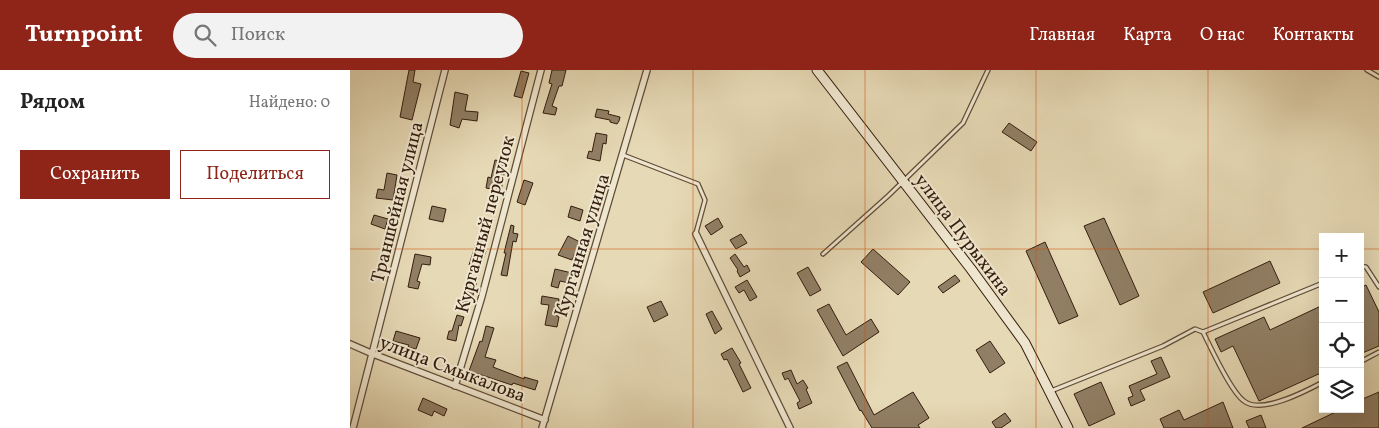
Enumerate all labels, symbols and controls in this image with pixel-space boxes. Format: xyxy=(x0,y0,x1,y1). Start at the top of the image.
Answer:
search box xyxy=(173,13,523,58)
text: Turnpoint xyxy=(25,18,143,52)
icon: search xyxy=(191,21,219,49)
text: Поиск xyxy=(231,22,285,48)
text: Главная xyxy=(1029,23,1095,48)
text: Карта xyxy=(1123,23,1172,48)
text: О нас xyxy=(1200,23,1245,48)
text: Контакты xyxy=(1273,23,1354,48)
text: Рядом xyxy=(20,88,85,117)
text: Найдено: 0 xyxy=(249,92,330,114)
street label: Траншейная улица xyxy=(365,119,431,286)
street label: Курганный переулок xyxy=(450,133,522,316)
button: Сохранить xyxy=(20,150,170,199)
button: Поделиться xyxy=(180,150,330,199)
street label: улица Пурыхина xyxy=(908,169,1017,302)
street label: Курганная улица xyxy=(549,170,617,321)
map controls xyxy=(1319,233,1364,413)
button: + xyxy=(1319,233,1364,278)
button: − xyxy=(1319,278,1364,323)
button: locate xyxy=(1319,323,1364,368)
street label: улица Смыкалова xyxy=(375,330,529,410)
button: layers xyxy=(1319,368,1364,413)

